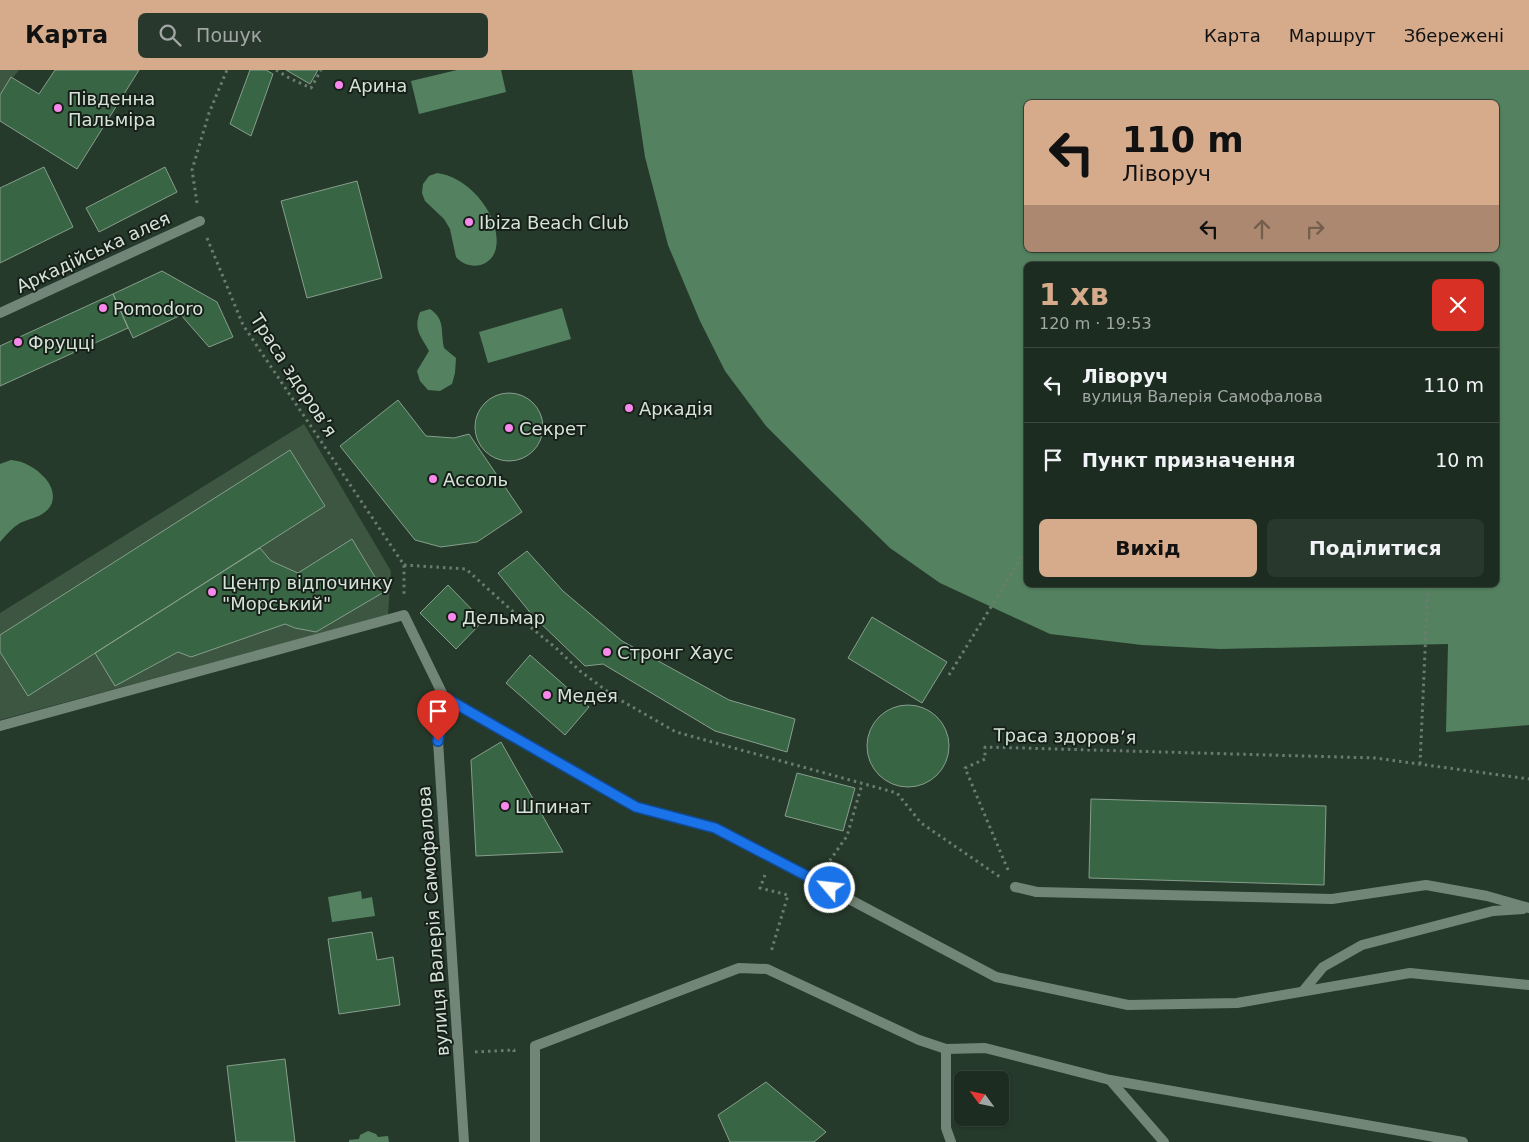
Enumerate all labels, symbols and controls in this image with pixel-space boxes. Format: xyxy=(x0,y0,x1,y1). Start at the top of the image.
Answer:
search box xyxy=(138,13,488,58)
text: Карта xyxy=(25,21,108,49)
icon: search xyxy=(156,21,184,49)
text: Пошук xyxy=(196,24,262,46)
text: Карта xyxy=(1204,25,1261,46)
text: Маршрут xyxy=(1289,25,1376,46)
text: Збережені xyxy=(1404,25,1504,46)
place label: Арина xyxy=(349,75,407,96)
marker: Арина xyxy=(333,79,345,91)
place label: Південна Пальміра xyxy=(68,88,156,130)
marker: Південна Пальміра xyxy=(52,102,64,114)
icon: left xyxy=(1039,120,1104,185)
text: 110 m xyxy=(1122,120,1244,160)
text: Ліворуч xyxy=(1122,161,1211,186)
street label: Аркадійська алея xyxy=(13,207,173,297)
place label: Ibiza Beach Club xyxy=(479,212,629,233)
icon: left xyxy=(1195,215,1223,243)
icon: ahead xyxy=(1248,215,1276,243)
icon: right xyxy=(1301,215,1329,243)
marker: Ibiza Beach Club xyxy=(463,216,475,228)
text: 1 хв xyxy=(1039,277,1109,312)
button: close xyxy=(1432,279,1484,331)
place label: Pomodoro xyxy=(113,298,203,319)
marker: Pomodoro xyxy=(97,302,109,314)
street label: Траса здоров’я xyxy=(246,309,342,441)
text: 120 m · 19:53 xyxy=(1039,314,1152,333)
place label: Фруцці xyxy=(28,332,95,353)
marker: Фруцці xyxy=(12,336,24,348)
text: Ліворуч xyxy=(1082,365,1168,387)
icon: left xyxy=(1039,371,1067,399)
text: 110 m xyxy=(1423,374,1484,396)
text: вулиця Валерія Самофалова xyxy=(1082,387,1323,406)
place label: Аркадія xyxy=(639,398,713,419)
marker: Аркадія xyxy=(623,402,635,414)
place label: Секрет xyxy=(519,418,587,439)
marker: Секрет xyxy=(503,422,515,434)
icon: arrive xyxy=(1039,446,1067,474)
text: Пункт призначення xyxy=(1082,449,1295,471)
text: 10 m xyxy=(1435,449,1484,471)
place label: Ассоль xyxy=(443,469,508,490)
marker: Ассоль xyxy=(427,473,439,485)
button: Вихід xyxy=(1039,519,1257,577)
button: Поділитися xyxy=(1267,519,1484,577)
place label: Центр відпочинку "Морський" xyxy=(222,572,393,614)
marker: Центр відпочинку "Морський" xyxy=(206,586,218,598)
place label: Дельмар xyxy=(462,607,545,628)
marker: Дельмар xyxy=(446,611,458,623)
place label: Стронг Хаус xyxy=(617,642,733,663)
marker: Стронг Хаус xyxy=(601,646,613,658)
place label: Медея xyxy=(557,685,618,706)
marker: Медея xyxy=(541,689,553,701)
pin xyxy=(417,690,459,741)
icon: arrive xyxy=(424,697,452,725)
street label: Траса здоров’я xyxy=(992,724,1137,748)
street label: вулиця Валерія Самофалова xyxy=(413,785,453,1057)
place label: Шпинат xyxy=(515,796,591,817)
marker: Шпинат xyxy=(499,800,511,812)
position arrow xyxy=(803,861,855,913)
north arrow xyxy=(954,1071,1009,1126)
map controls xyxy=(954,1071,1009,1126)

